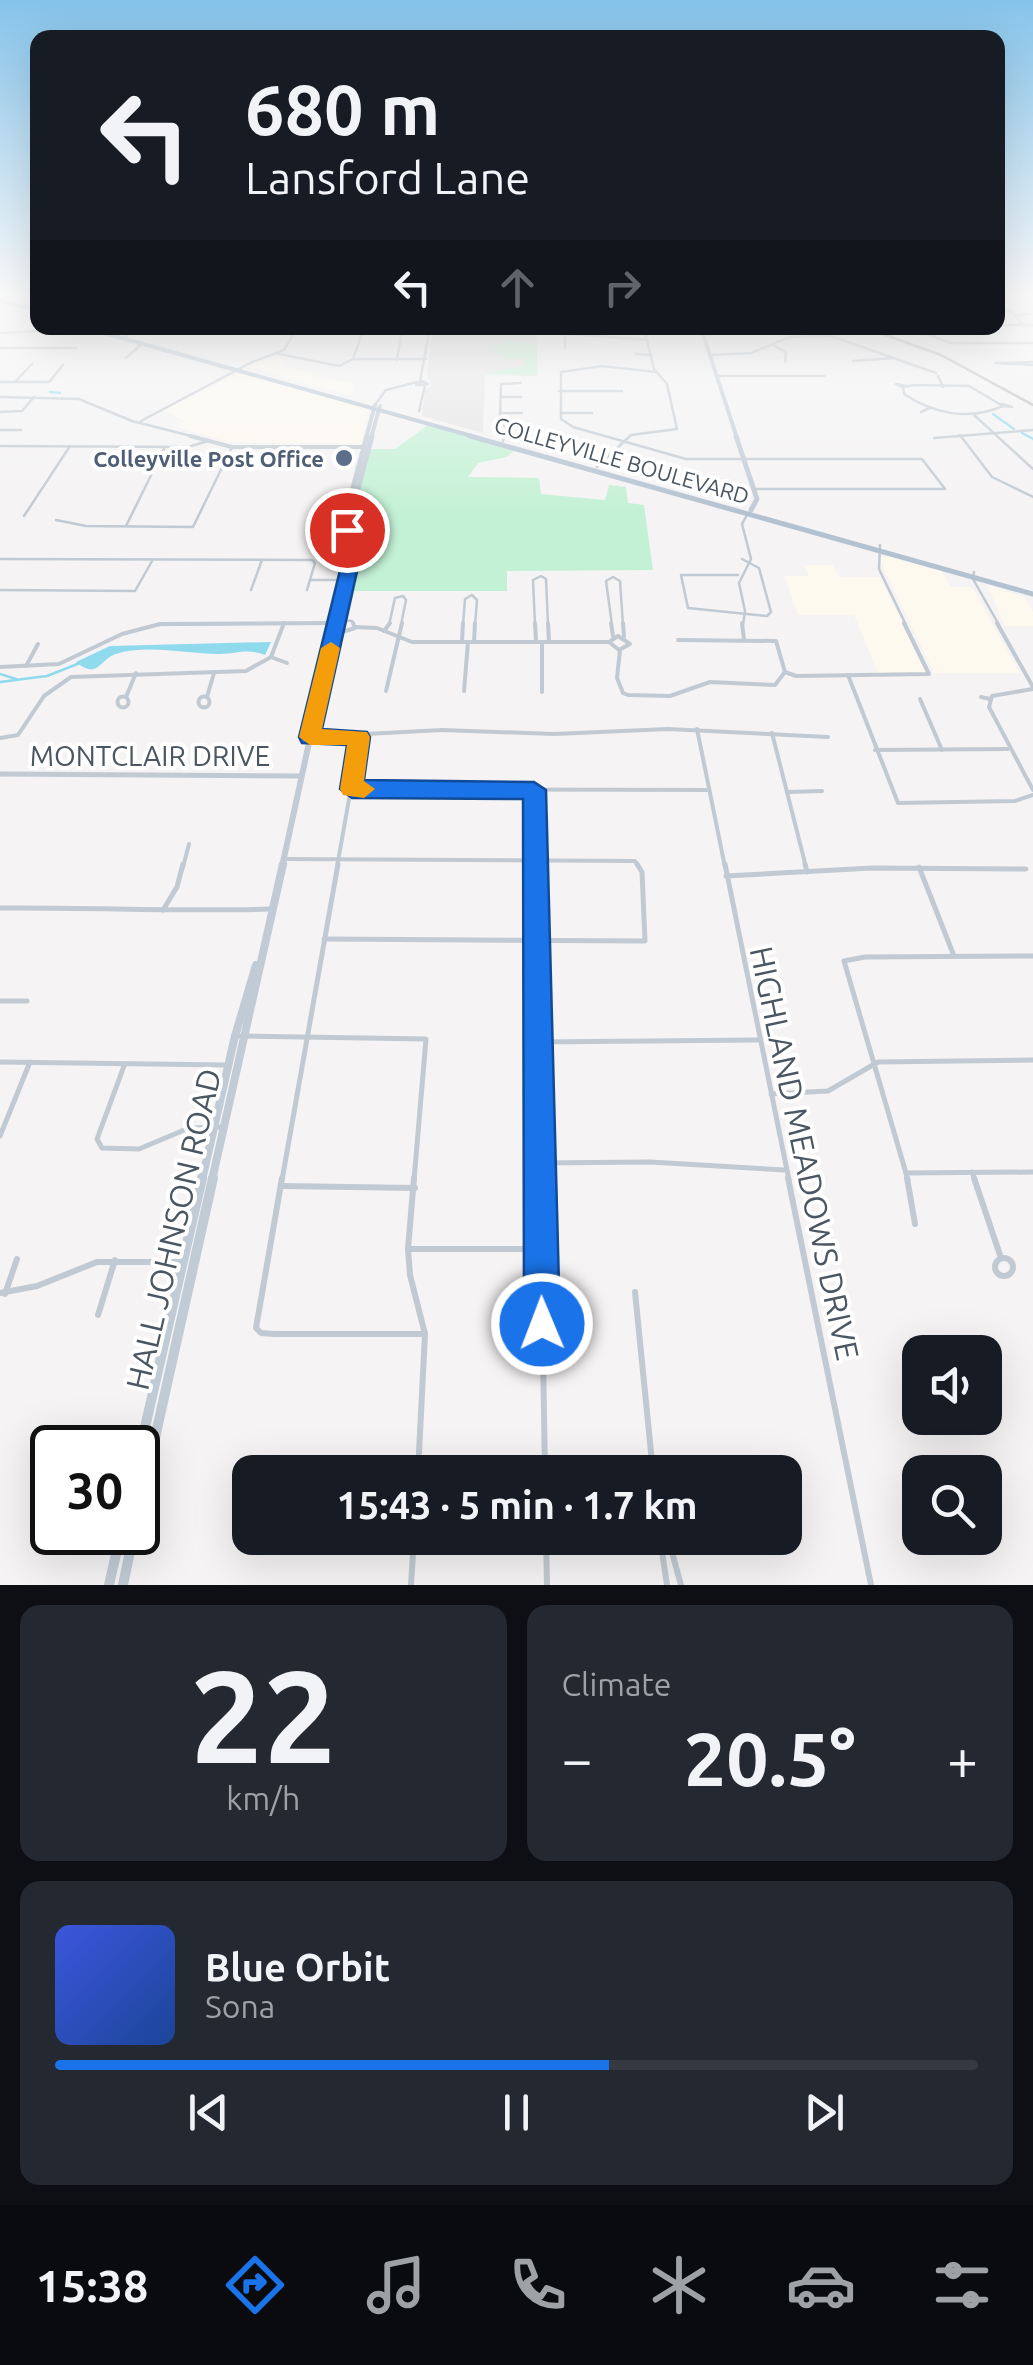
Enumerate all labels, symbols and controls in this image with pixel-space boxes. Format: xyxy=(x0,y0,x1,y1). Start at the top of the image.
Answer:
icon: left xyxy=(80,70,210,200)
text: 680 m xyxy=(245,70,440,148)
text: Lansford Lane xyxy=(245,152,530,203)
icon: left xyxy=(385,260,440,315)
icon: ahead xyxy=(490,260,545,315)
icon: right xyxy=(595,260,650,315)
street label: COLLEYVILLE BOULEVARD xyxy=(492,412,752,508)
place label: Colleyville Post Office xyxy=(93,446,324,471)
marker: Colleyville Post Office xyxy=(333,447,355,469)
pin xyxy=(305,488,390,573)
icon: arrive xyxy=(320,503,375,558)
street label: MONTCLAIR DRIVE xyxy=(30,740,270,771)
street label: HIGHLAND MEADOWS DRIVE xyxy=(744,943,866,1363)
street label: HALL JOHNSON ROAD xyxy=(119,1065,227,1393)
position arrow xyxy=(490,1272,594,1376)
map controls xyxy=(902,1335,1002,1555)
button: sound xyxy=(902,1335,1002,1435)
speed limit sign: 30 xyxy=(30,1425,160,1555)
button: search xyxy=(902,1455,1002,1555)
text: 15:43 · 5 min · 1.7 km xyxy=(336,1484,698,1526)
text: 22 xyxy=(190,1642,337,1788)
text: Climate xyxy=(562,1666,672,1702)
text: 20.5° xyxy=(684,1716,856,1800)
text: − xyxy=(562,1728,593,1789)
text: + xyxy=(947,1728,978,1789)
text: km/h xyxy=(226,1780,300,1816)
text: Blue Orbit xyxy=(205,1946,390,1988)
text: Sona xyxy=(205,1988,275,2024)
icon: previous xyxy=(181,2085,236,2140)
icon: pause xyxy=(489,2085,544,2140)
icon: next xyxy=(797,2085,852,2140)
icon: directions xyxy=(220,2250,290,2320)
icon: music xyxy=(361,2250,431,2320)
icon: phone xyxy=(503,2250,573,2320)
icon: climate xyxy=(644,2250,714,2320)
icon: car xyxy=(786,2250,856,2320)
icon: filters xyxy=(927,2250,997,2320)
text: 15:38 xyxy=(36,2260,148,2311)

